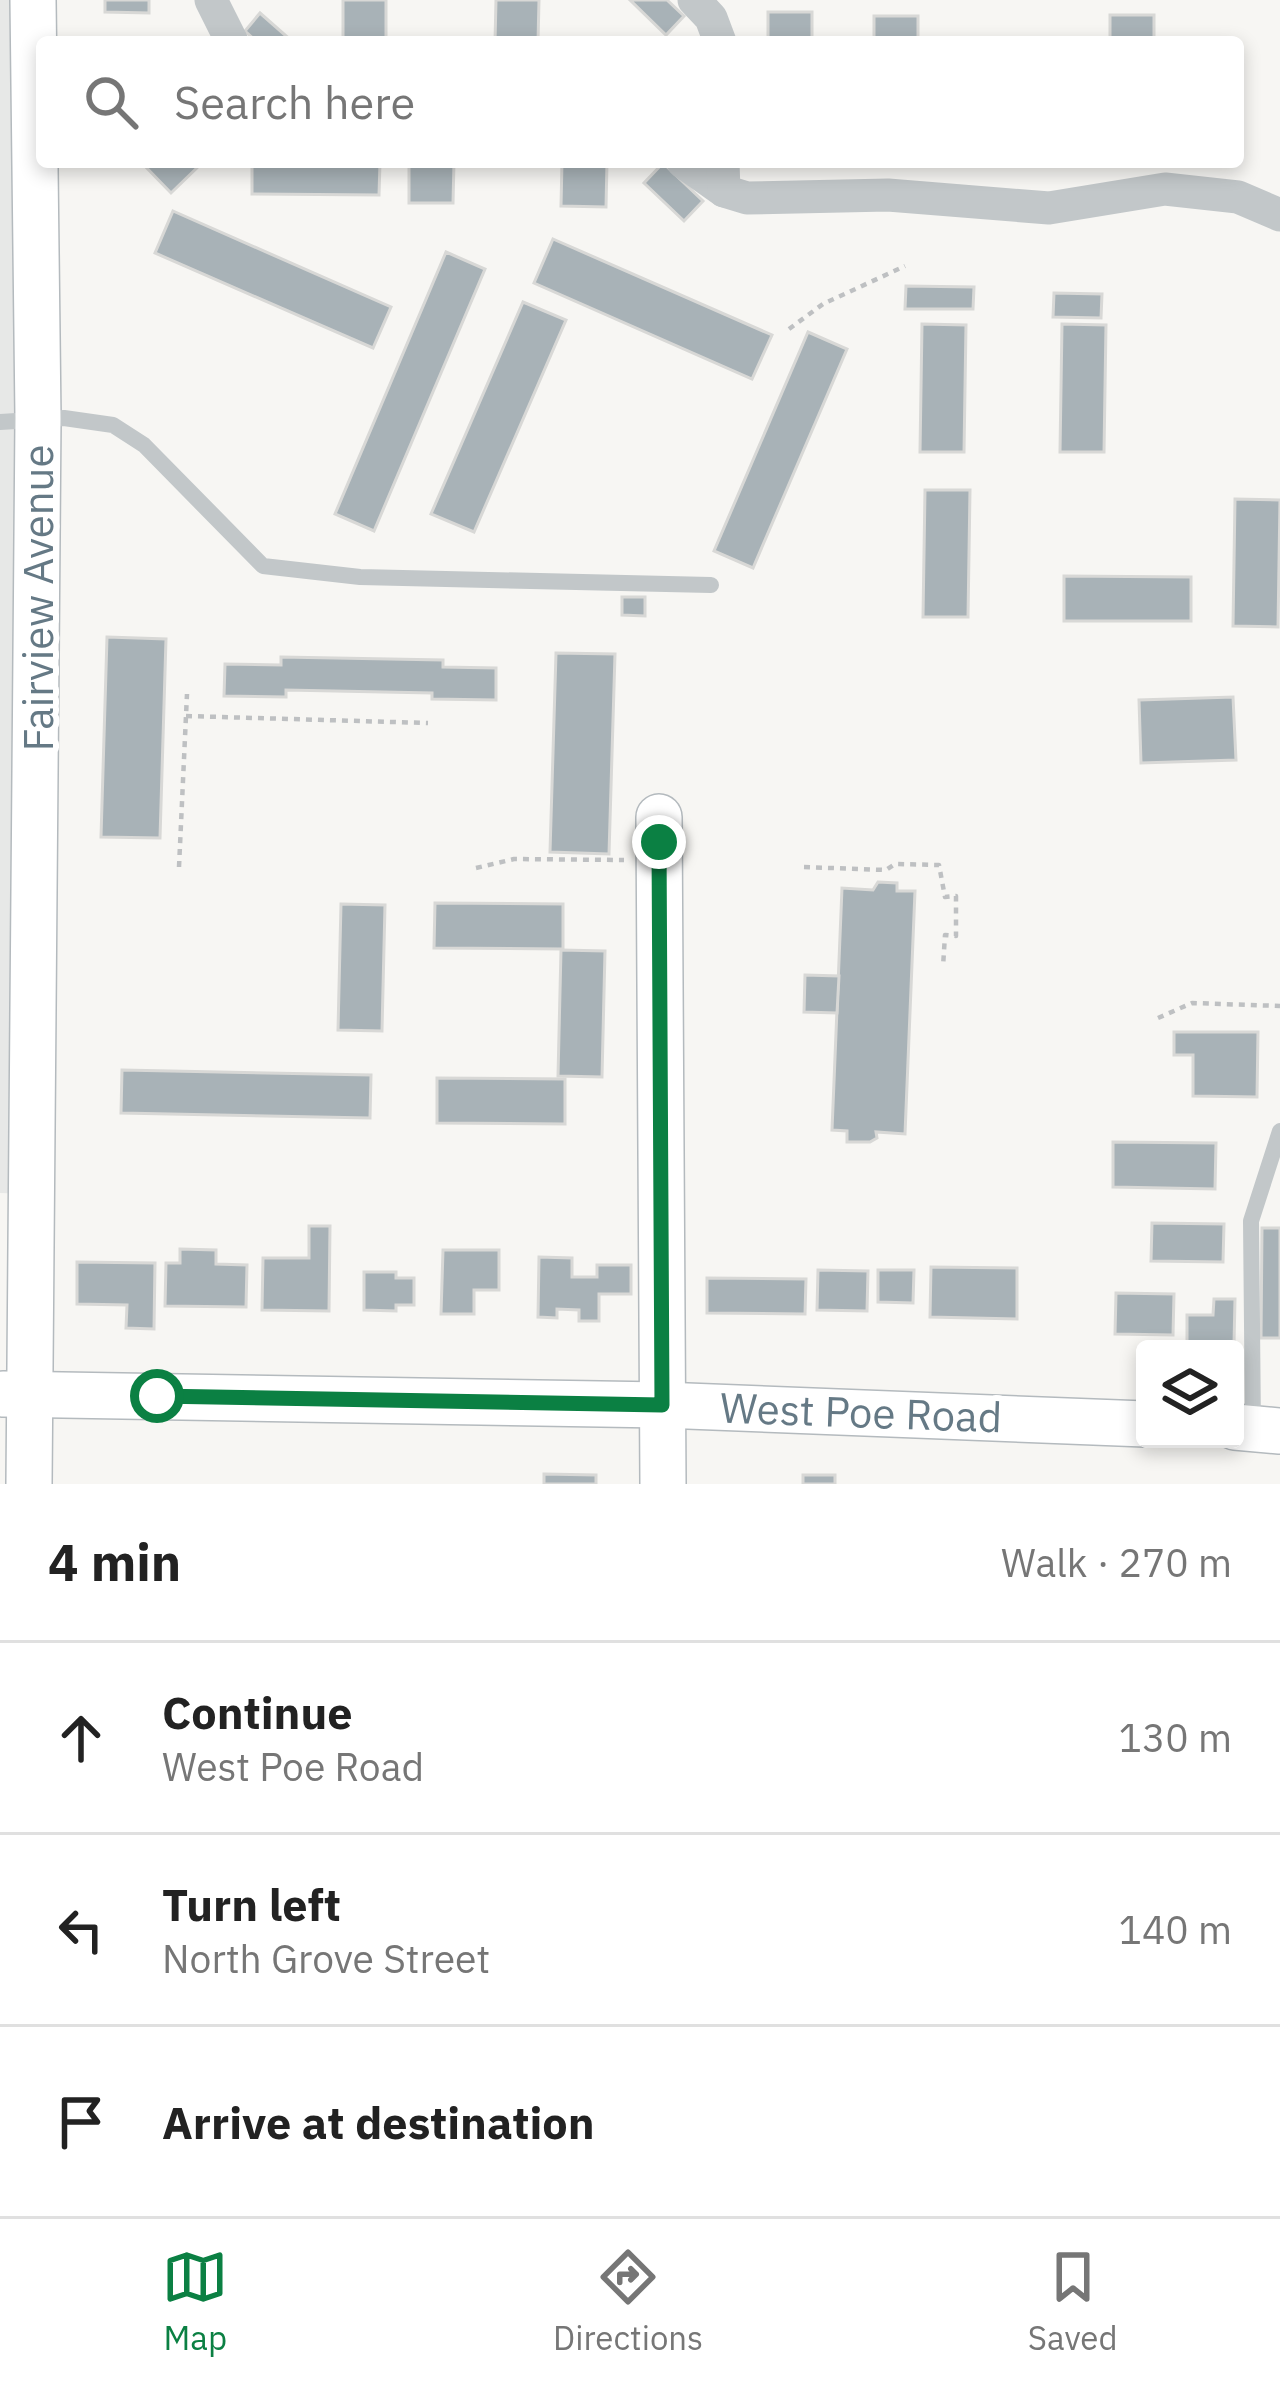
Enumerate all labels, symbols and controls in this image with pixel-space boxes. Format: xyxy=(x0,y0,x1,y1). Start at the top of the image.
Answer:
search box xyxy=(36,36,1244,168)
icon: search xyxy=(78,69,144,135)
text: Search here xyxy=(174,73,415,131)
street label: Fairview Avenue xyxy=(10,445,65,751)
route end xyxy=(632,815,686,869)
map controls xyxy=(1136,1340,1244,1448)
button: layers xyxy=(1136,1340,1244,1448)
route start xyxy=(130,1369,184,1423)
street label: West Poe Road xyxy=(719,1380,1003,1444)
text: 4 min xyxy=(48,1529,181,1595)
text: Walk · 270 m xyxy=(1001,1537,1232,1588)
text: Continue xyxy=(162,1683,353,1741)
icon: ahead xyxy=(48,1705,114,1771)
text: 130 m xyxy=(1119,1712,1232,1763)
text: West Poe Road xyxy=(162,1741,424,1792)
text: Turn left xyxy=(162,1875,341,1933)
icon: left xyxy=(48,1897,114,1963)
text: 140 m xyxy=(1119,1904,1232,1955)
text: North Grove Street xyxy=(162,1933,490,1984)
icon: arrive xyxy=(48,2089,114,2155)
text: Arrive at destination xyxy=(162,2093,595,2151)
tab: Map xyxy=(162,2244,228,2359)
tab: Directions xyxy=(553,2244,703,2359)
tab: Saved xyxy=(1028,2244,1118,2359)

